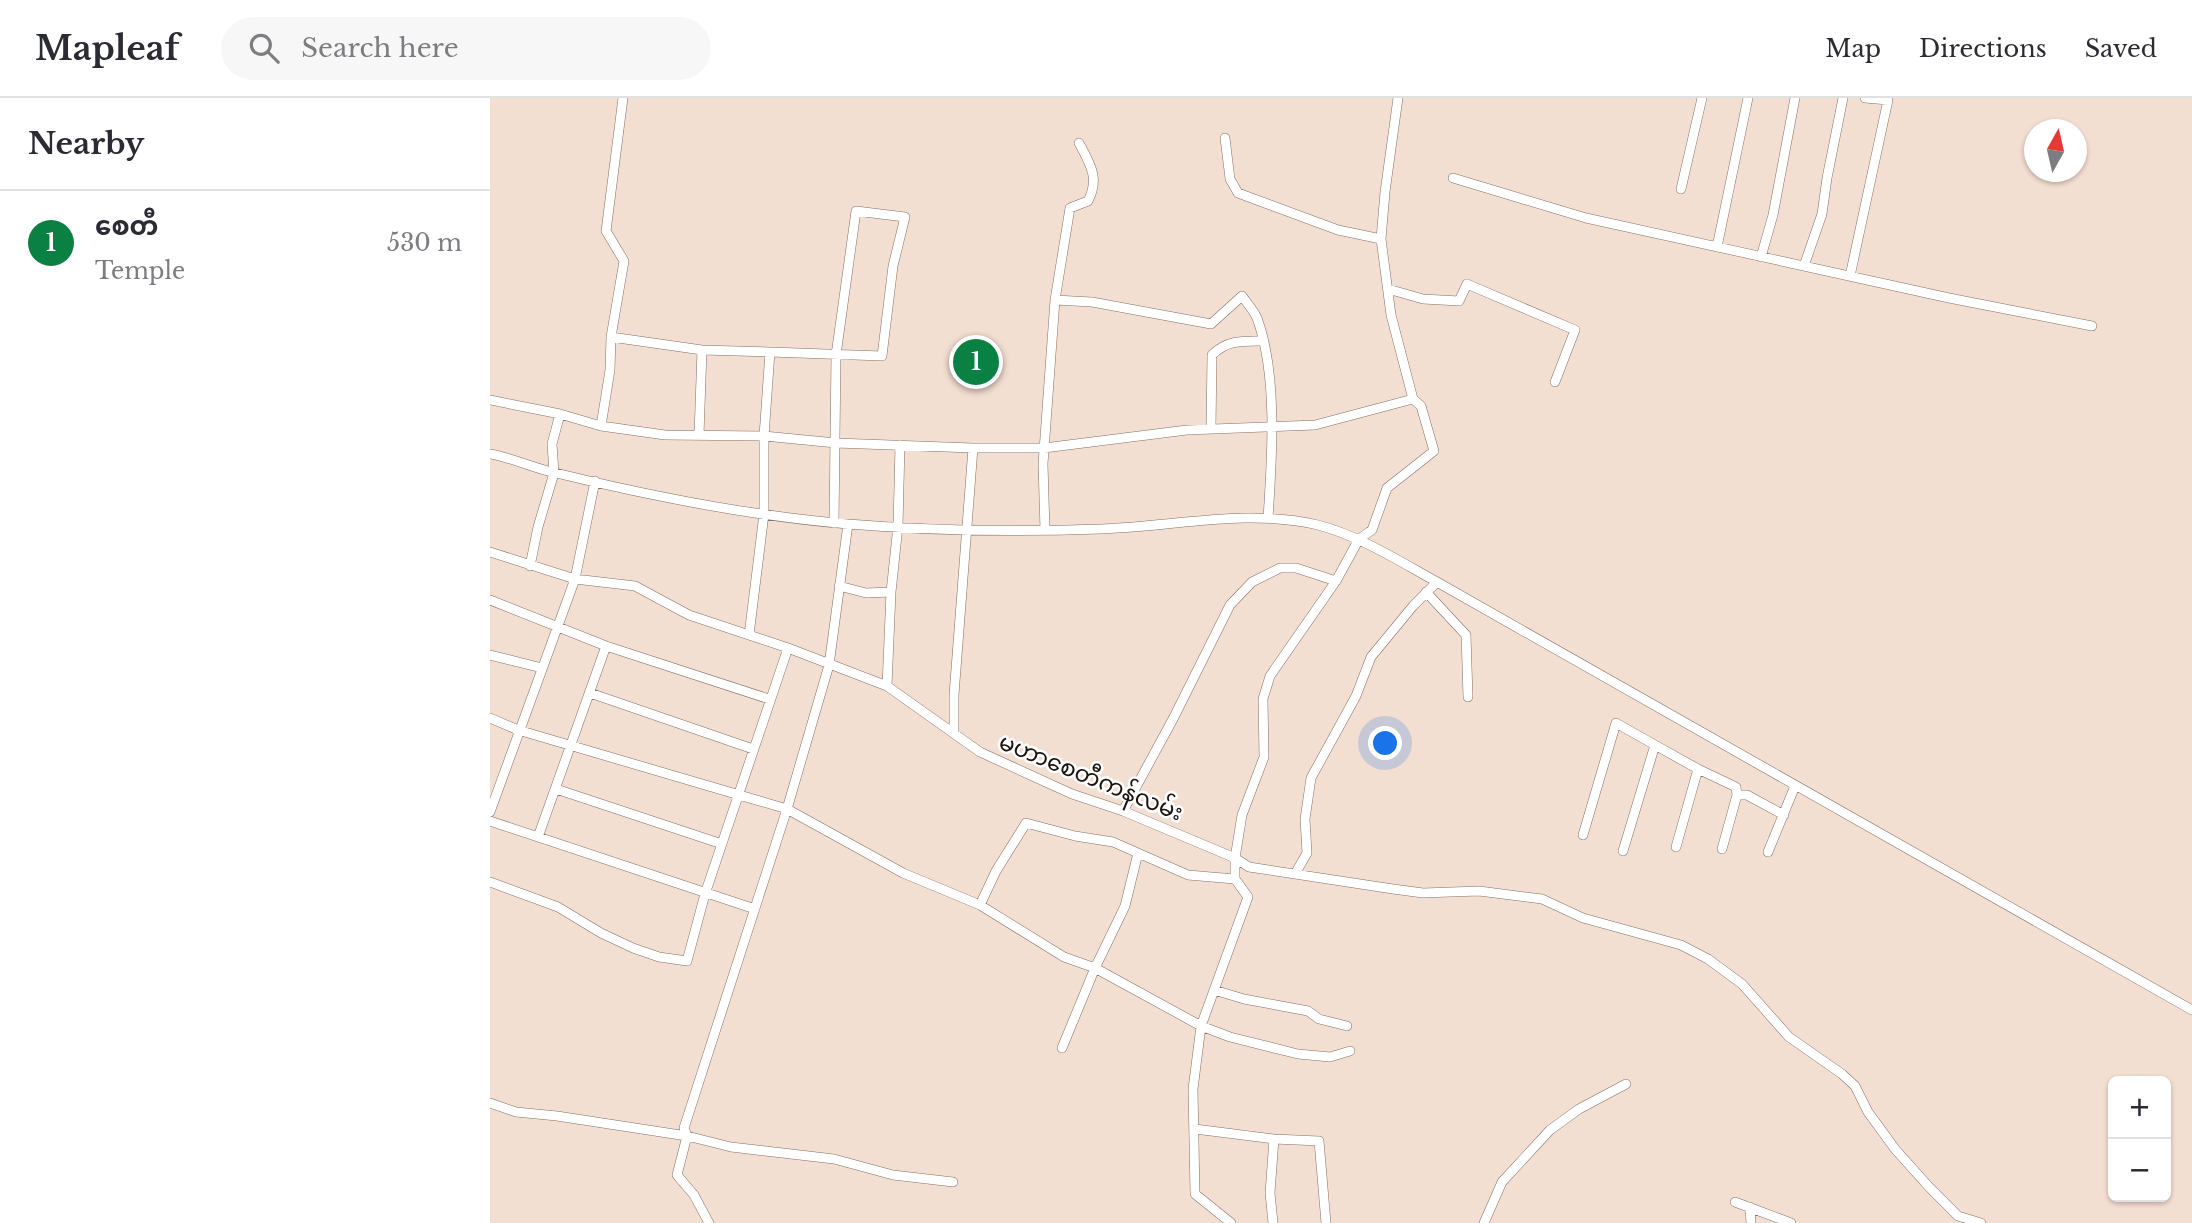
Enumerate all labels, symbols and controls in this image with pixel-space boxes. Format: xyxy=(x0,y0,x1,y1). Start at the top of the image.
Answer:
search box xyxy=(221,17,711,80)
text: Mapleaf xyxy=(35,28,179,69)
icon: search xyxy=(245,29,283,67)
text: Search here xyxy=(301,32,459,64)
text: Map xyxy=(1825,34,1881,63)
text: Directions xyxy=(1919,34,2047,63)
text: Saved xyxy=(2085,34,2157,63)
north arrow xyxy=(2024,119,2087,182)
text: Nearby xyxy=(28,125,144,162)
text: စေတီ xyxy=(95,210,158,242)
text: 1 xyxy=(46,229,56,257)
text: 530 m xyxy=(387,229,462,257)
text: Temple xyxy=(95,257,185,285)
pin: 1 xyxy=(953,336,999,388)
street label: မဟာစေတီကန်လမ်း xyxy=(993,725,1188,831)
your location xyxy=(1368,726,1402,760)
map controls xyxy=(2108,1076,2171,1202)
button: + xyxy=(2108,1076,2171,1139)
button: − xyxy=(2108,1139,2171,1202)

